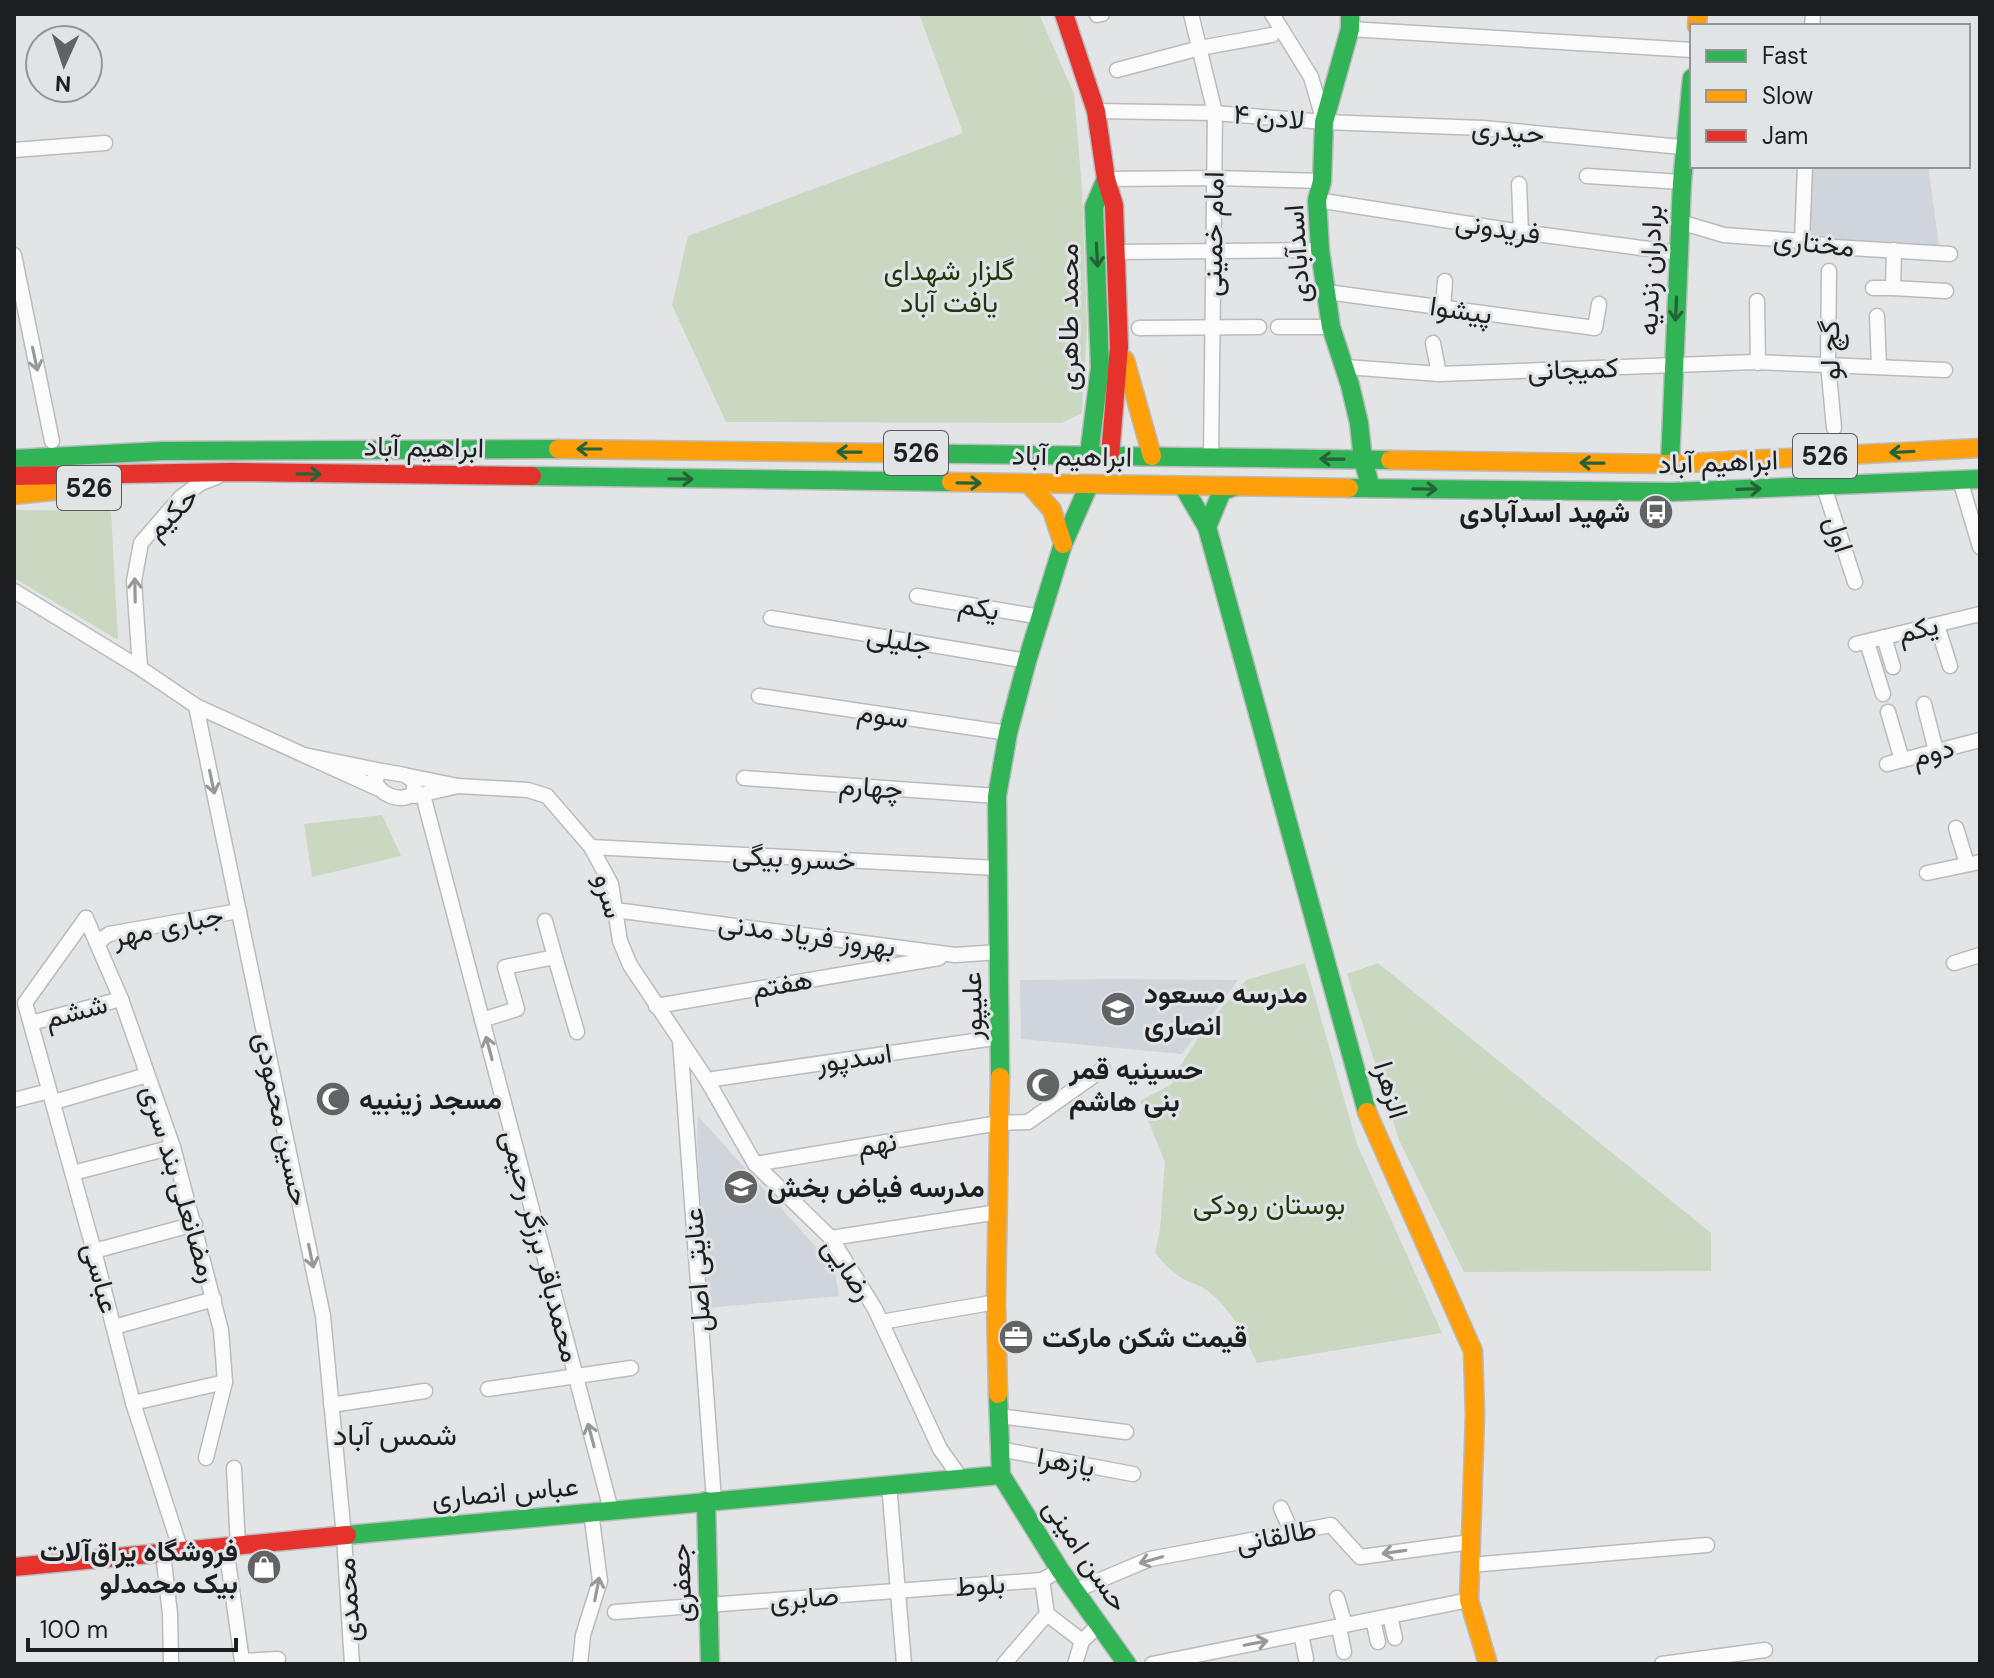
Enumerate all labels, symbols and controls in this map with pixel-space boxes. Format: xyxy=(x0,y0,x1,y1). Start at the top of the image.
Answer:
north arrow xyxy=(24,24,104,104)
legend xyxy=(1690,24,1970,168)
text: Fast xyxy=(1762,40,1808,71)
text: N xyxy=(54,69,72,98)
text: Slow xyxy=(1762,80,1813,111)
street label: لادن ۴ xyxy=(1232,95,1306,139)
street label: حیدری xyxy=(1470,109,1546,153)
text: Jam xyxy=(1762,120,1808,151)
street label: امام خمینی xyxy=(1193,171,1233,297)
street label: اسدآبادی xyxy=(1275,203,1319,305)
street label: فریدونی xyxy=(1453,203,1543,253)
street label: برادران زندیه xyxy=(1629,204,1671,336)
street label: مختاری xyxy=(1772,220,1856,266)
one-way arrow xyxy=(1090,241,1105,268)
street label: محمد طاهری xyxy=(1050,243,1087,391)
park label: گلزار شهدای یافت آباد xyxy=(884,252,1014,321)
street label: پیشوا xyxy=(1428,287,1494,333)
one-way arrow xyxy=(1669,295,1684,322)
street label: گچ لو xyxy=(1811,320,1850,380)
one-way arrow xyxy=(29,346,44,372)
street label: کمیجانی xyxy=(1527,349,1619,389)
street label: ابراهیم آباد xyxy=(363,427,485,467)
road number: 526 xyxy=(884,431,948,475)
road number: 526 xyxy=(1793,434,1857,478)
street label: ابراهیم آباد xyxy=(1011,436,1133,476)
one-way arrow xyxy=(576,441,603,457)
street label: ابراهیم آباد xyxy=(1657,441,1779,483)
one-way arrow xyxy=(836,444,863,460)
one-way arrow xyxy=(1889,445,1916,460)
one-way arrow xyxy=(1319,451,1346,467)
one-way arrow xyxy=(1579,455,1606,471)
road number: 526 xyxy=(57,466,121,510)
one-way arrow xyxy=(295,466,322,481)
one-way arrow xyxy=(667,471,694,487)
one-way arrow xyxy=(955,475,982,491)
street label: حکیم xyxy=(137,478,207,548)
one-way arrow xyxy=(1411,481,1438,497)
one-way arrow xyxy=(1735,482,1762,497)
bus stop icon: شهید اسدآبادی xyxy=(1637,493,1675,531)
place label: شهید اسدآبادی xyxy=(1459,494,1630,531)
street label: اول xyxy=(1816,511,1862,557)
one-way arrow xyxy=(128,577,143,604)
street label: یکم xyxy=(956,585,1002,629)
street label: یکم xyxy=(1894,606,1942,652)
street label: جلیلی xyxy=(864,617,934,663)
street label: سوم xyxy=(855,693,911,737)
street label: دوم xyxy=(1908,729,1958,775)
street label: چهارم xyxy=(838,766,904,808)
one-way arrow xyxy=(205,769,220,795)
street label: خسرو بیگی xyxy=(731,836,857,880)
street label: سرو xyxy=(585,870,633,922)
street label: جباری مهر xyxy=(108,896,227,956)
street label: بهروز فریاد مدنی xyxy=(716,904,898,966)
street label: هفتم xyxy=(749,960,815,1008)
street label: علیپور xyxy=(953,972,991,1041)
place label: مدرسه مسعود انصاری xyxy=(1144,975,1308,1044)
street label: ششم xyxy=(41,985,111,1037)
school or university icon: مدرسه مسعود انصاری xyxy=(1099,990,1137,1028)
street label: حسین محمودی xyxy=(246,1029,318,1209)
street label: اسدپور xyxy=(813,1034,894,1082)
one-way arrow xyxy=(480,1036,495,1062)
place label: حسینیه قمر بنی هاشم xyxy=(1068,1051,1203,1120)
street label: الزهرا xyxy=(1365,1057,1417,1123)
mosque icon: حسینیه قمر بنی هاشم xyxy=(1024,1066,1062,1104)
mosque icon: مسجد زینبیه xyxy=(314,1080,352,1118)
street label: رمضانعلی بند سری xyxy=(132,1081,228,1287)
place label: مسجد زینبیه xyxy=(359,1081,502,1118)
street label: نهم xyxy=(854,1122,900,1166)
street label: محمدباقر برزگر رحیمی xyxy=(492,1126,590,1366)
school or university icon: مدرسه فیاض بخش xyxy=(722,1168,760,1206)
place label: مدرسه فیاض بخش xyxy=(767,1169,985,1206)
park label: بوستان رودکی xyxy=(1193,1186,1345,1223)
street label: عنایتی اصل xyxy=(674,1207,720,1333)
street label: رضایی xyxy=(813,1230,883,1308)
street label: عباسی xyxy=(74,1238,128,1318)
one-way arrow xyxy=(304,1243,319,1268)
office icon: قیمت شکن مارکت xyxy=(997,1318,1035,1356)
place label: قیمت شکن مارکت xyxy=(1042,1319,1247,1356)
district label: شمس آباد xyxy=(333,1415,457,1454)
one-way arrow xyxy=(582,1422,597,1448)
street label: یازهرا xyxy=(1034,1439,1098,1485)
street label: عباس انصاری xyxy=(430,1467,580,1517)
street label: حسن امینی xyxy=(1035,1491,1137,1619)
street label: طالقانی xyxy=(1233,1510,1319,1562)
place label: فروشگاه یراق‌آلات بیک محمدلو xyxy=(40,1533,238,1602)
street label: جعفری xyxy=(661,1543,701,1623)
one-way arrow xyxy=(1381,1545,1407,1560)
shop icon: فروشگاه یراق‌آلات بیک محمدلو xyxy=(245,1548,283,1586)
one-way arrow xyxy=(1139,1554,1164,1569)
street label: محمدی xyxy=(327,1556,369,1644)
street label: بلوط xyxy=(954,1565,1006,1605)
one-way arrow xyxy=(590,1576,605,1602)
street label: صابری xyxy=(768,1577,840,1619)
scale bar xyxy=(28,1602,236,1652)
text: 100 m xyxy=(40,1614,108,1645)
one-way arrow xyxy=(1242,1635,1268,1650)

